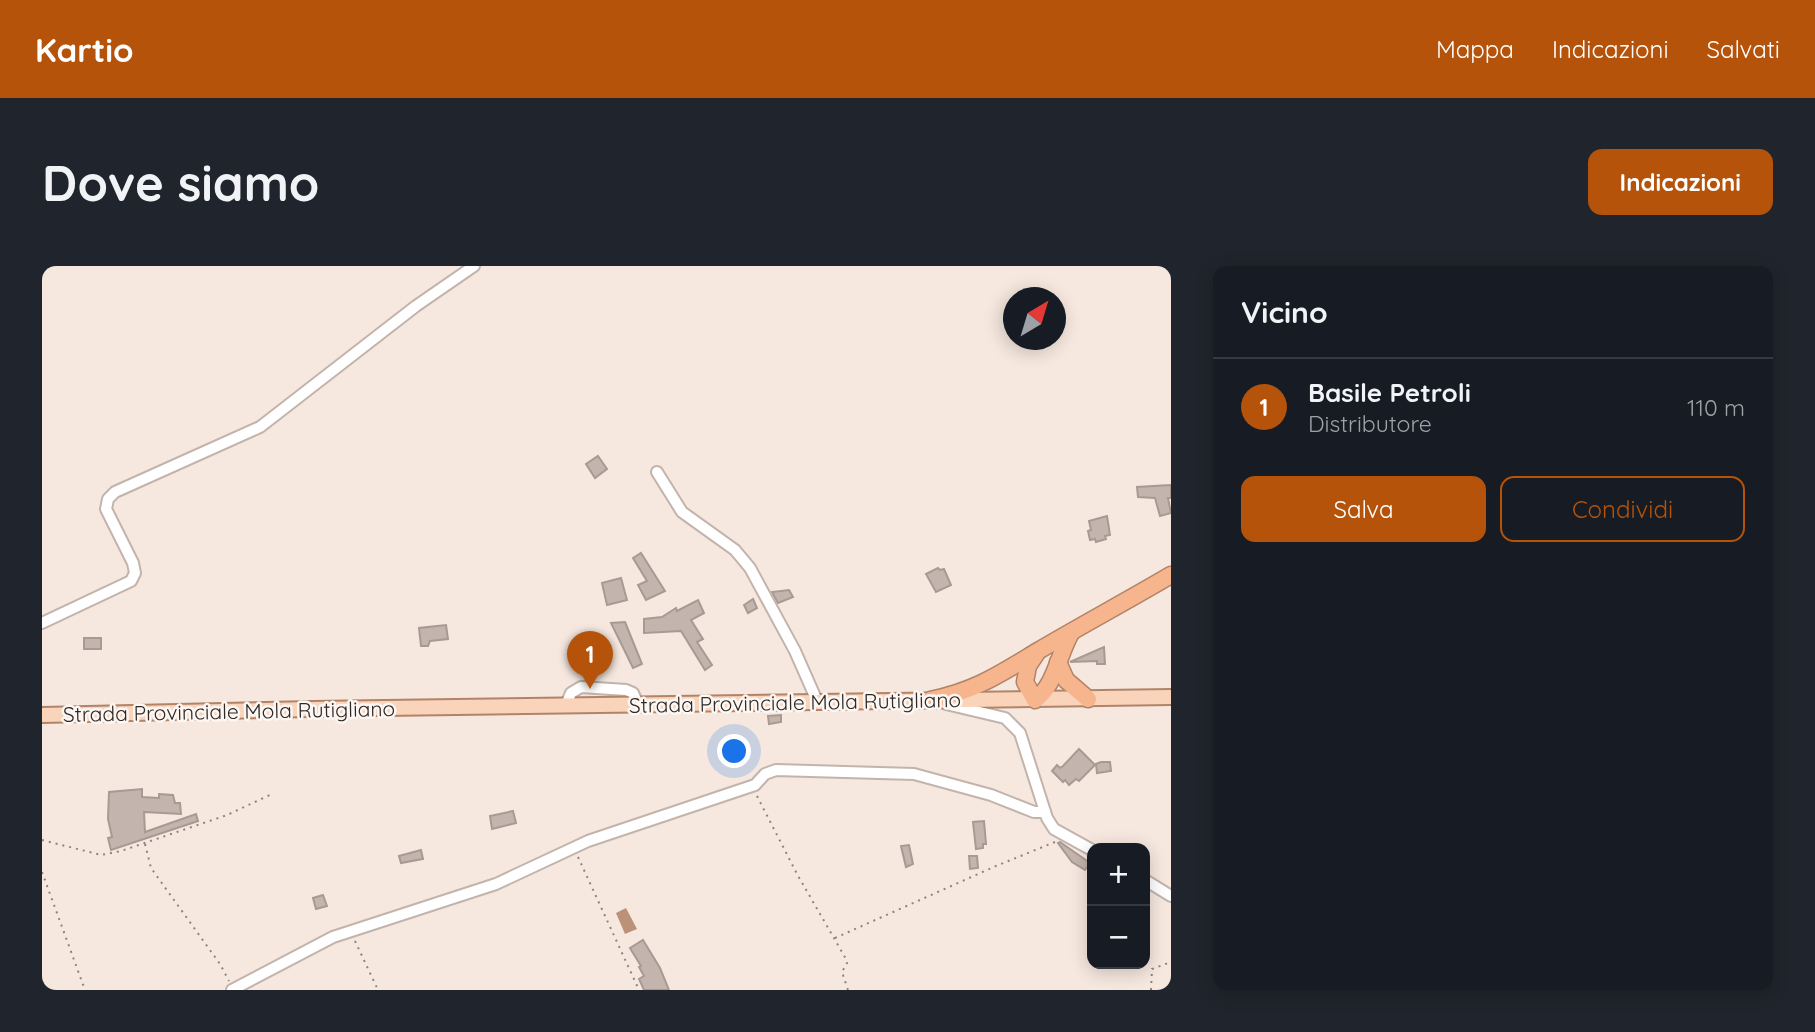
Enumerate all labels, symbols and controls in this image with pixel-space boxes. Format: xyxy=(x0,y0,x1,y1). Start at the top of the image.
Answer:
text: Kartio xyxy=(35,29,134,70)
text: Mappa xyxy=(1436,34,1514,64)
text: Indicazioni xyxy=(1552,34,1669,64)
text: Salvati xyxy=(1707,34,1780,64)
button: Indicazioni xyxy=(1588,149,1773,215)
text: Dove siamo xyxy=(42,152,319,213)
north arrow xyxy=(1003,287,1066,350)
text: Vicino xyxy=(1241,293,1328,331)
text: Basile Petroli xyxy=(1308,376,1471,409)
text: 1 xyxy=(1260,393,1268,422)
text: 110 m xyxy=(1687,393,1745,422)
text: Distributore xyxy=(1308,409,1432,438)
button: Salva xyxy=(1241,476,1486,542)
button: Condividi xyxy=(1500,476,1745,542)
pin: 1 xyxy=(567,631,613,689)
street label: Strada Provinciale Mola Rutigliano xyxy=(629,686,961,718)
street label: Strada Provinciale Mola Rutigliano xyxy=(63,695,395,727)
your location xyxy=(717,734,751,768)
map controls xyxy=(1087,843,1150,969)
button: + xyxy=(1087,843,1150,906)
button: − xyxy=(1087,906,1150,969)

